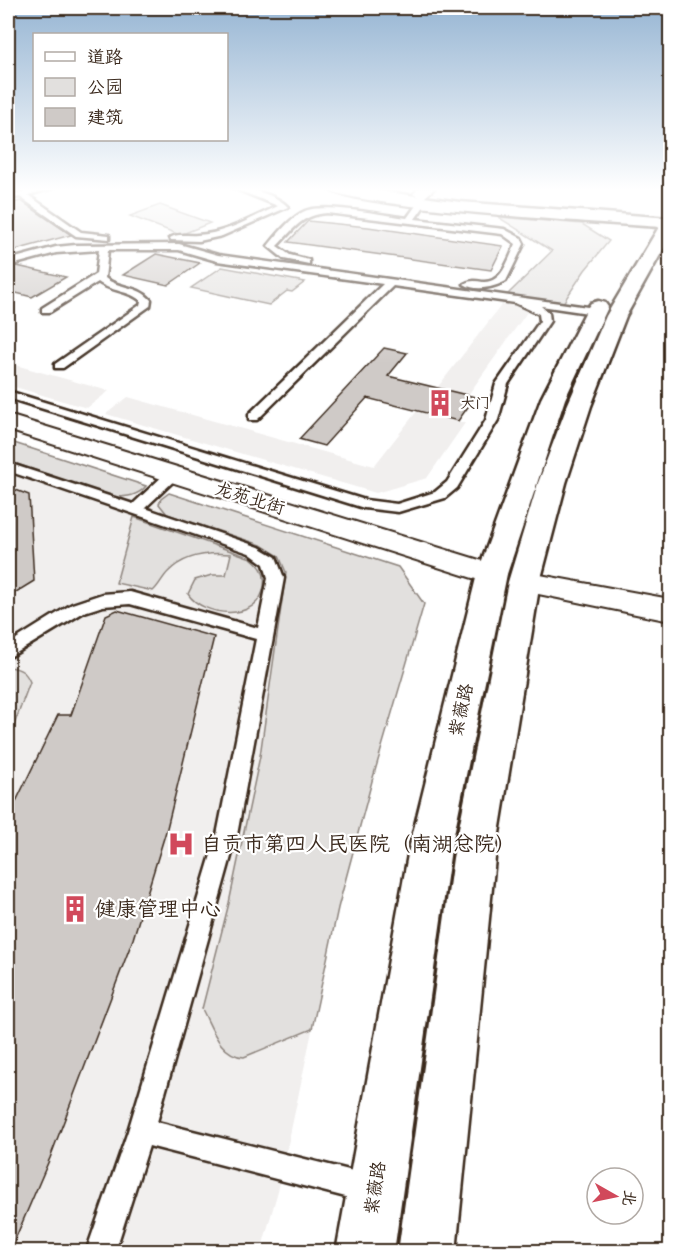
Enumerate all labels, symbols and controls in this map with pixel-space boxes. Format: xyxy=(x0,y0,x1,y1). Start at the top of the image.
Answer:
legend xyxy=(33,33,228,141)
text: 道路 xyxy=(87,45,123,69)
text: 公园 xyxy=(87,75,123,99)
text: 建筑 xyxy=(87,105,123,129)
building icon: 大门 xyxy=(425,388,455,418)
place label: 大门 xyxy=(460,393,490,413)
street label: 龙苑北街 xyxy=(212,476,288,520)
street label: 紫薇路 xyxy=(443,681,479,739)
hospital icon: 自贡市第四人民医院（南湖总院） xyxy=(166,829,196,859)
place label: 自贡市第四人民医院（南湖总院） xyxy=(201,830,516,858)
building icon: 健康管理中心 xyxy=(60,894,90,924)
place label: 健康管理中心 xyxy=(95,895,221,923)
street label: 紫薇路 xyxy=(359,1159,391,1217)
north arrow xyxy=(585,1166,645,1226)
text: 北 xyxy=(618,1189,641,1208)

